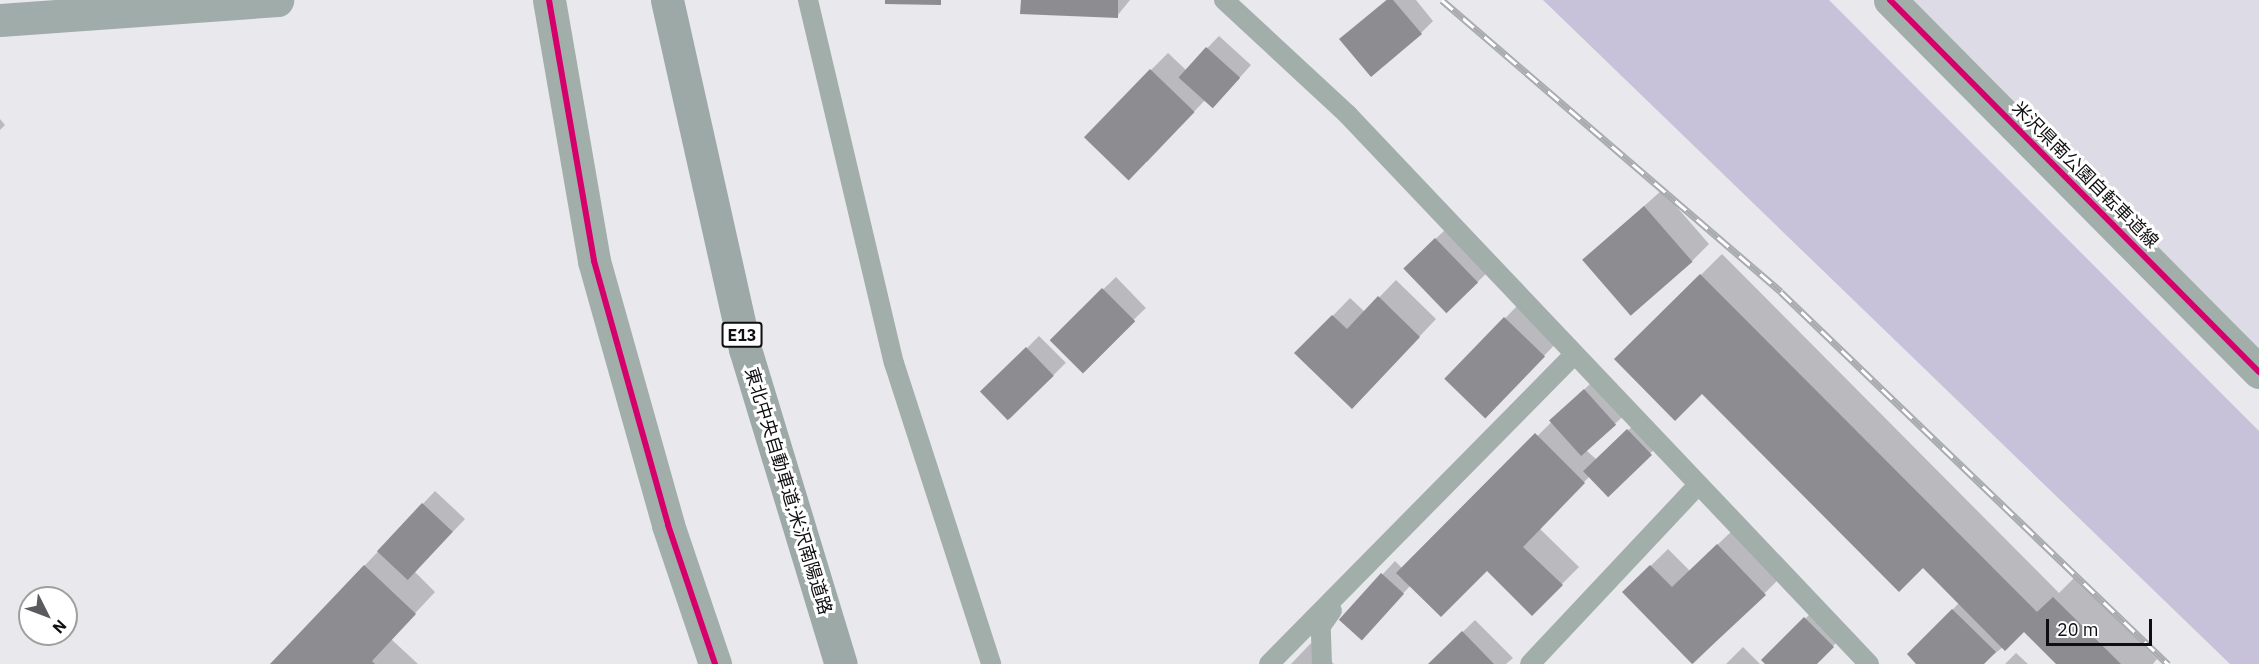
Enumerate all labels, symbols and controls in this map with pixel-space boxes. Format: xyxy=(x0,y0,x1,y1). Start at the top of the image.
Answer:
street label: 米沢県南公園自転車道線 xyxy=(2007,97,2163,253)
road number: E13 xyxy=(721,322,763,348)
street label: 東北中央自動車道;米沢南陽道路 xyxy=(740,365,836,617)
north arrow xyxy=(18,586,78,646)
scale bar xyxy=(2049,607,2156,645)
text: N xyxy=(49,616,71,638)
text: 20 m xyxy=(2057,618,2099,641)

